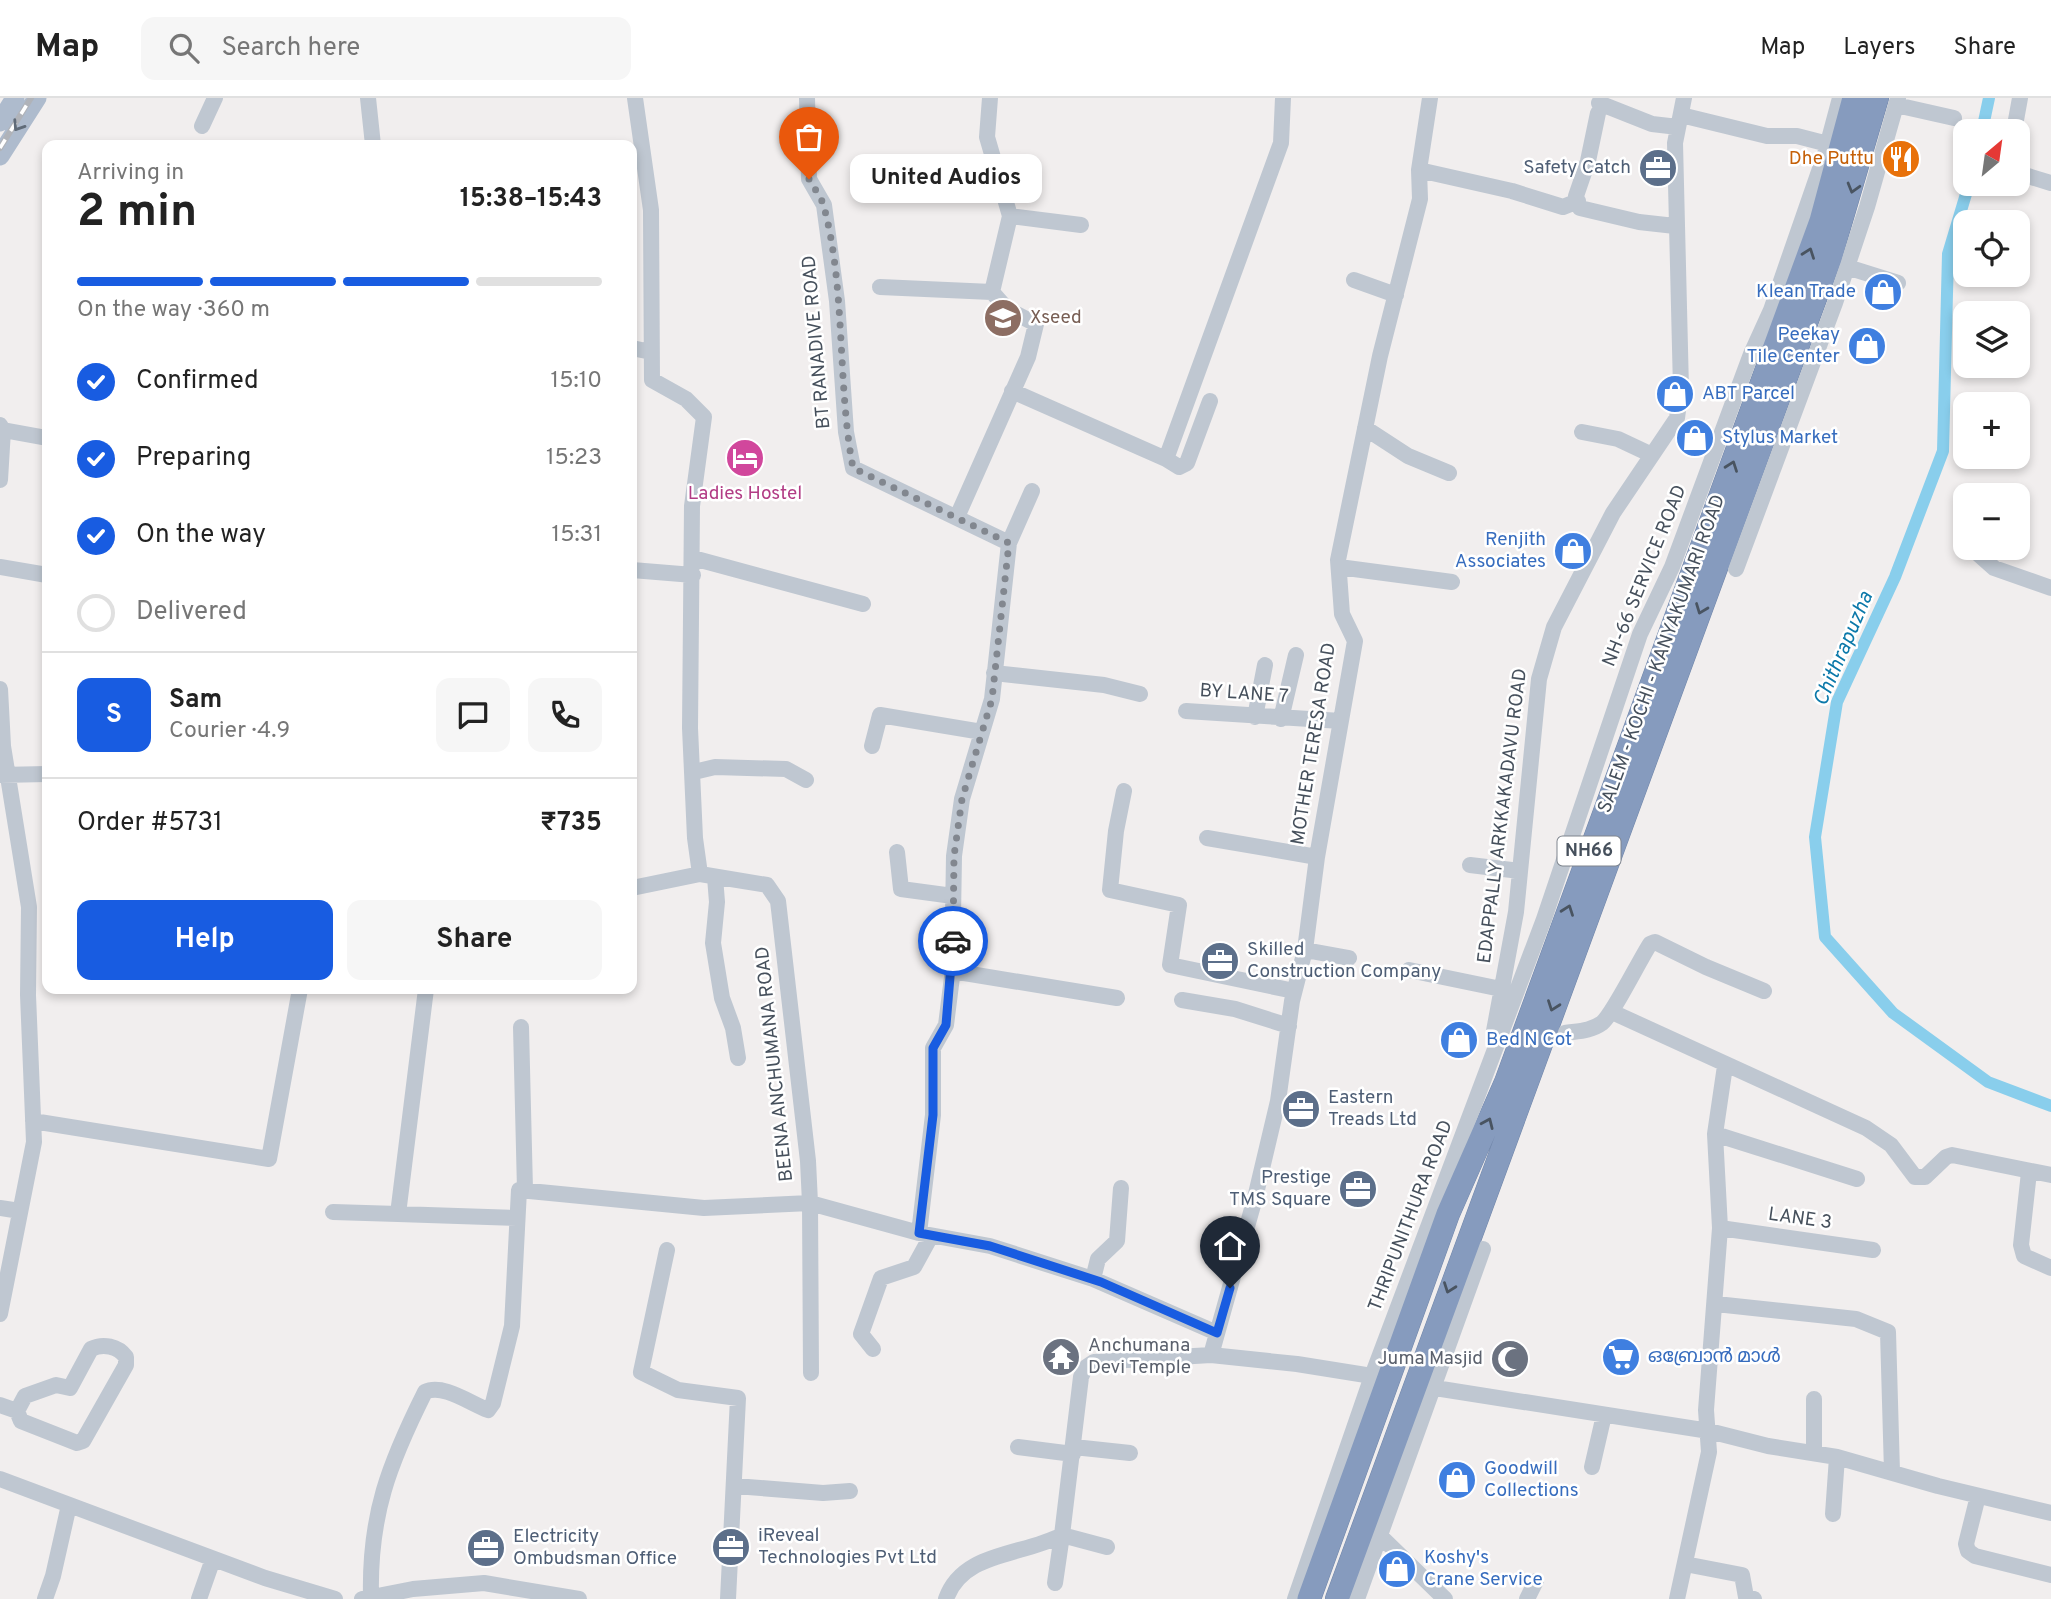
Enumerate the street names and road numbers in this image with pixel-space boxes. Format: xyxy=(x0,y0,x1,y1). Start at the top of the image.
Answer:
street label: BT RANADIVE ROAD xyxy=(797,254,837,430)
street label: NH-66 SERVICE ROAD xyxy=(1598,482,1692,670)
street label: SALEM - KOCHI - KANYAKUMARI ROAD xyxy=(1593,492,1731,816)
street label: MOTHER TERESA ROAD xyxy=(1286,641,1342,847)
street label: EDAPPALLY ARKKAKADAVU ROAD xyxy=(1473,667,1533,965)
street label: BY LANE 7 xyxy=(1199,679,1289,709)
road number: NH66 xyxy=(1558,836,1620,866)
street label: BEENA ANCHUMANA ROAD xyxy=(751,945,799,1183)
street label: THRIPUNITHURA ROAD xyxy=(1363,1117,1459,1315)
street label: LANE 3 xyxy=(1767,1203,1833,1235)

